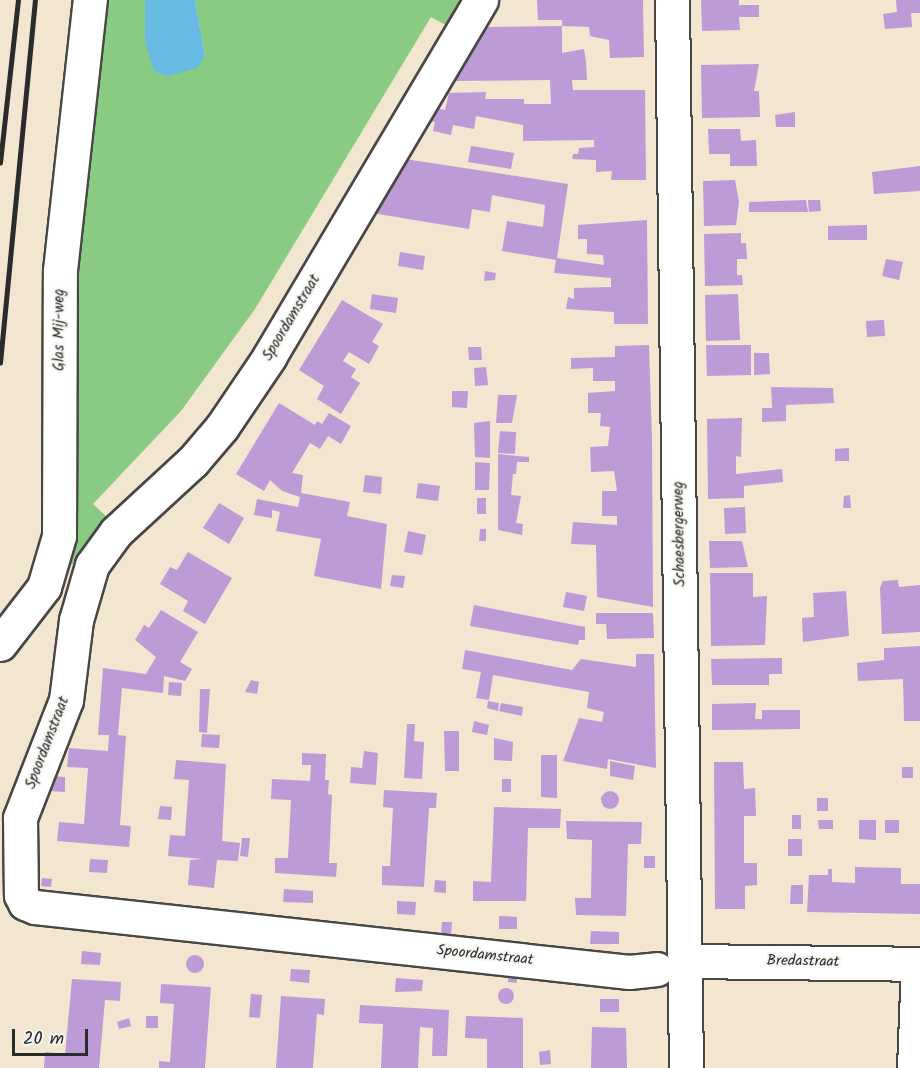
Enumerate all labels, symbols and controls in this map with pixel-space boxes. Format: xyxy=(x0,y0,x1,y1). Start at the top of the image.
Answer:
street label: Spoordamstraat xyxy=(259,272,325,364)
street label: Glas Mij-weg xyxy=(51,289,69,371)
street label: Schaesbergerweg xyxy=(670,481,690,587)
street label: Spoordamstraat xyxy=(22,694,74,792)
street label: Spoordamstraat xyxy=(436,942,534,970)
street label: Bredastraat xyxy=(766,952,840,972)
scale bar xyxy=(15,1017,92,1055)
text: 20 m xyxy=(23,1025,64,1054)

